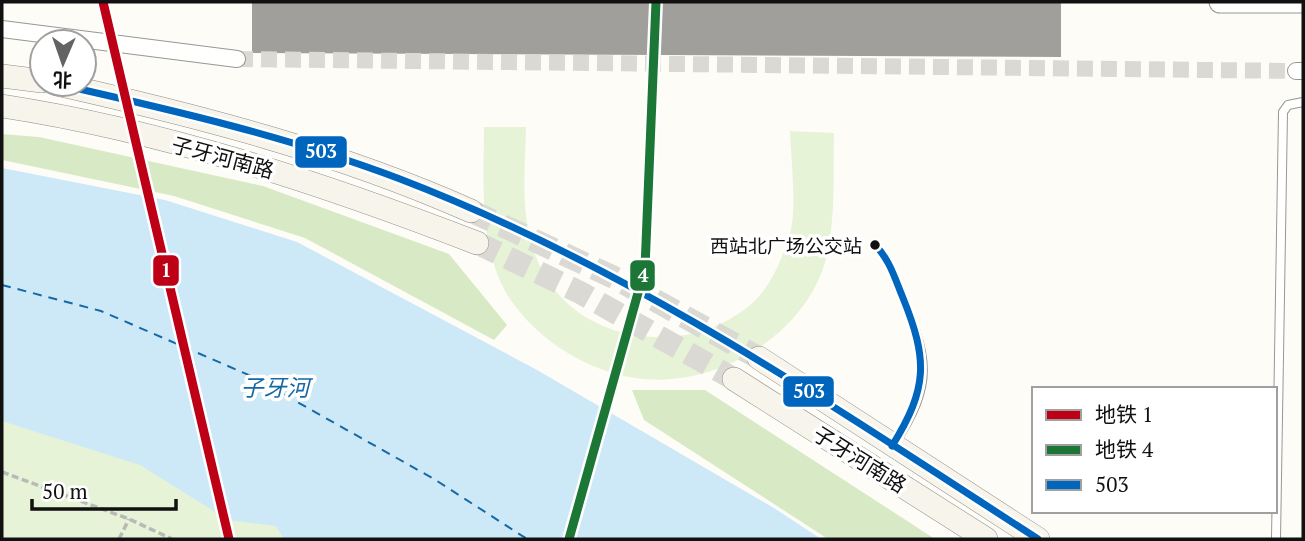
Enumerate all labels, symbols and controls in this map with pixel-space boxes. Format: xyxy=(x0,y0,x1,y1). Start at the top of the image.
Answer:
north arrow xyxy=(28,28,98,98)
text: 北 xyxy=(52,68,72,93)
street label: 子牙河南路 xyxy=(169,130,277,184)
line badge: 503 xyxy=(294,135,348,169)
text: 503 xyxy=(305,138,337,163)
place label: 西站北广场公交站 xyxy=(710,233,862,258)
marker: 西站北广场公交站 xyxy=(868,238,882,252)
line badge: 1 xyxy=(152,254,180,287)
text: 1 xyxy=(161,257,171,282)
line badge: 4 xyxy=(629,259,656,292)
text: 4 xyxy=(638,262,649,287)
water label: 子牙河 xyxy=(241,372,314,403)
line badge: 503 xyxy=(782,375,835,408)
text: 503 xyxy=(793,378,825,403)
legend xyxy=(1032,387,1277,513)
text: 地铁 1 xyxy=(1095,400,1153,428)
street label: 子牙河南路 xyxy=(808,419,912,499)
text: 地铁 4 xyxy=(1095,435,1154,463)
scale bar xyxy=(32,468,175,512)
text: 503 xyxy=(1095,470,1129,498)
text: 50 m xyxy=(42,477,88,505)

